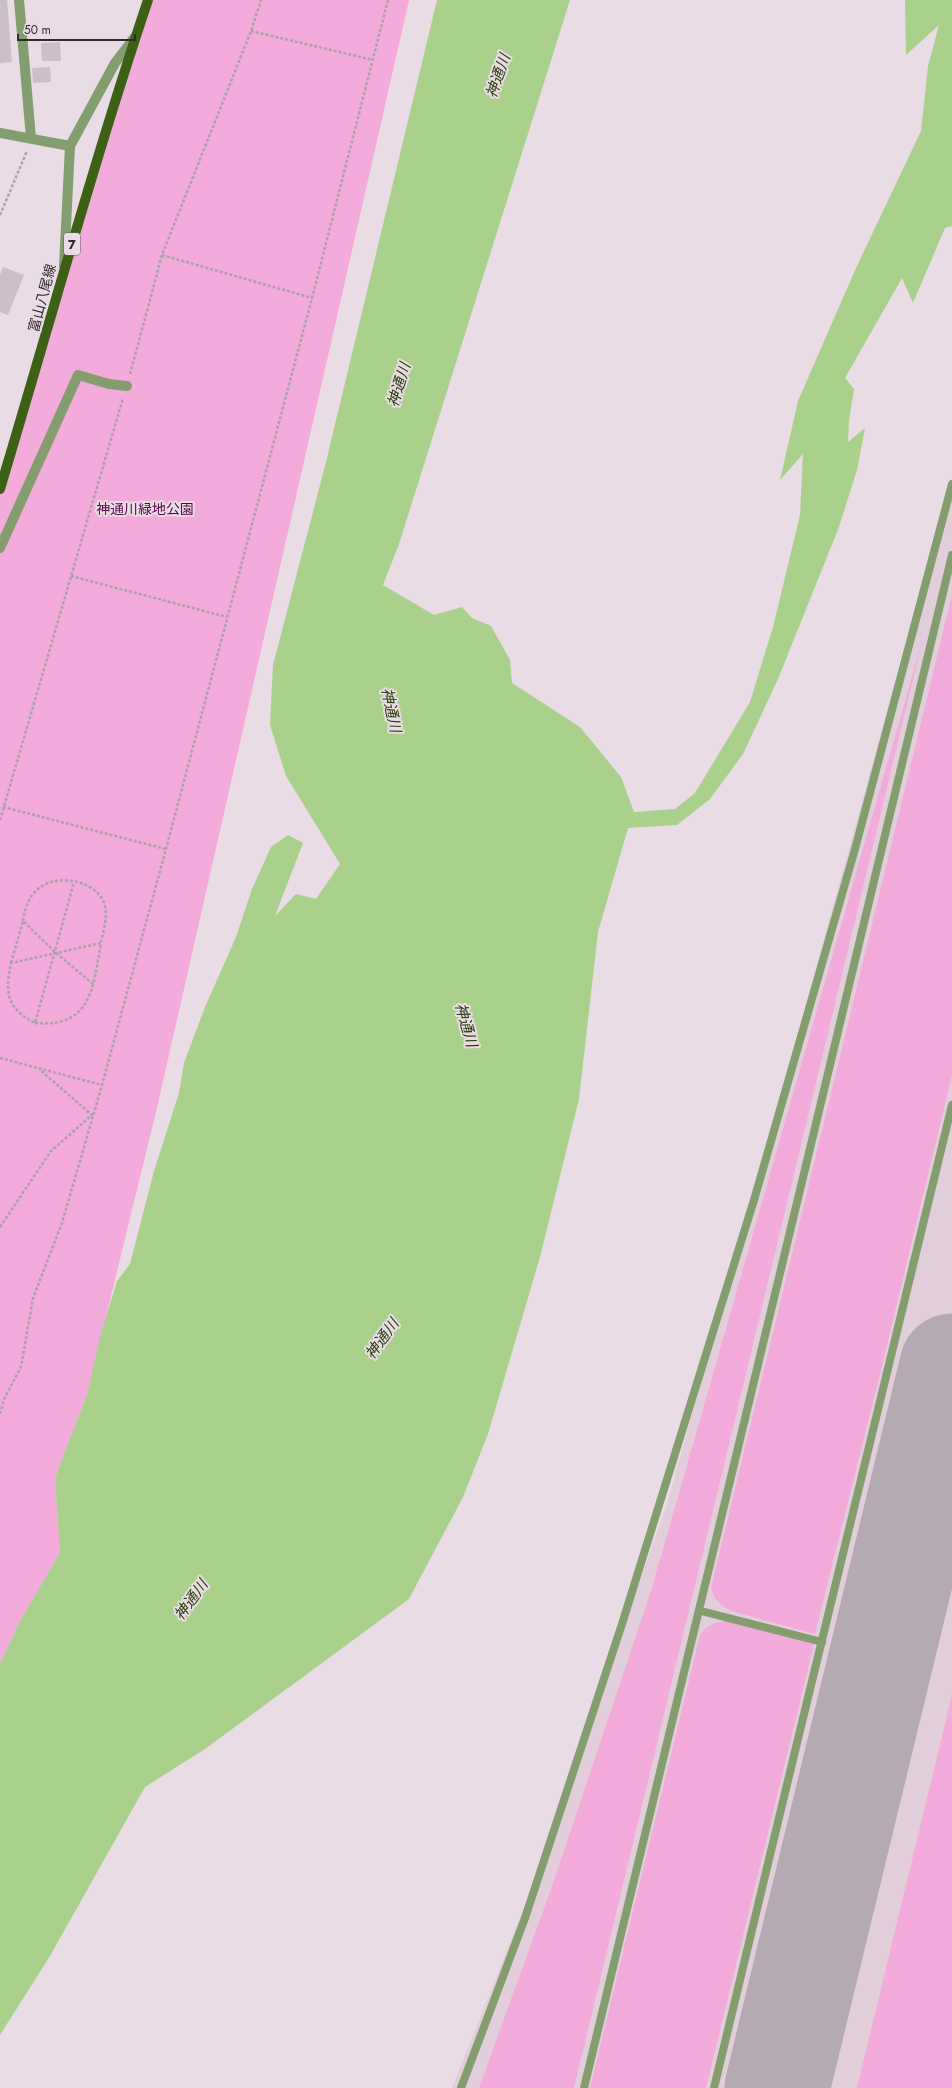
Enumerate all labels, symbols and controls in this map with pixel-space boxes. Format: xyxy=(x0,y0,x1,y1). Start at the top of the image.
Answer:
scale bar xyxy=(18,16,135,42)
text: 50 m xyxy=(24,21,51,39)
water label: 神通川 xyxy=(480,49,516,101)
road number: 7 xyxy=(64,233,80,255)
street label: 富山八尾線 xyxy=(23,262,61,334)
water label: 神通川 xyxy=(382,358,417,410)
park label: 神通川緑地公園 xyxy=(96,499,194,519)
water label: 神通川 xyxy=(376,686,407,736)
water label: 神通川 xyxy=(449,1000,483,1052)
water label: 神通川 xyxy=(360,1313,405,1364)
water label: 神通川 xyxy=(169,1574,214,1625)

